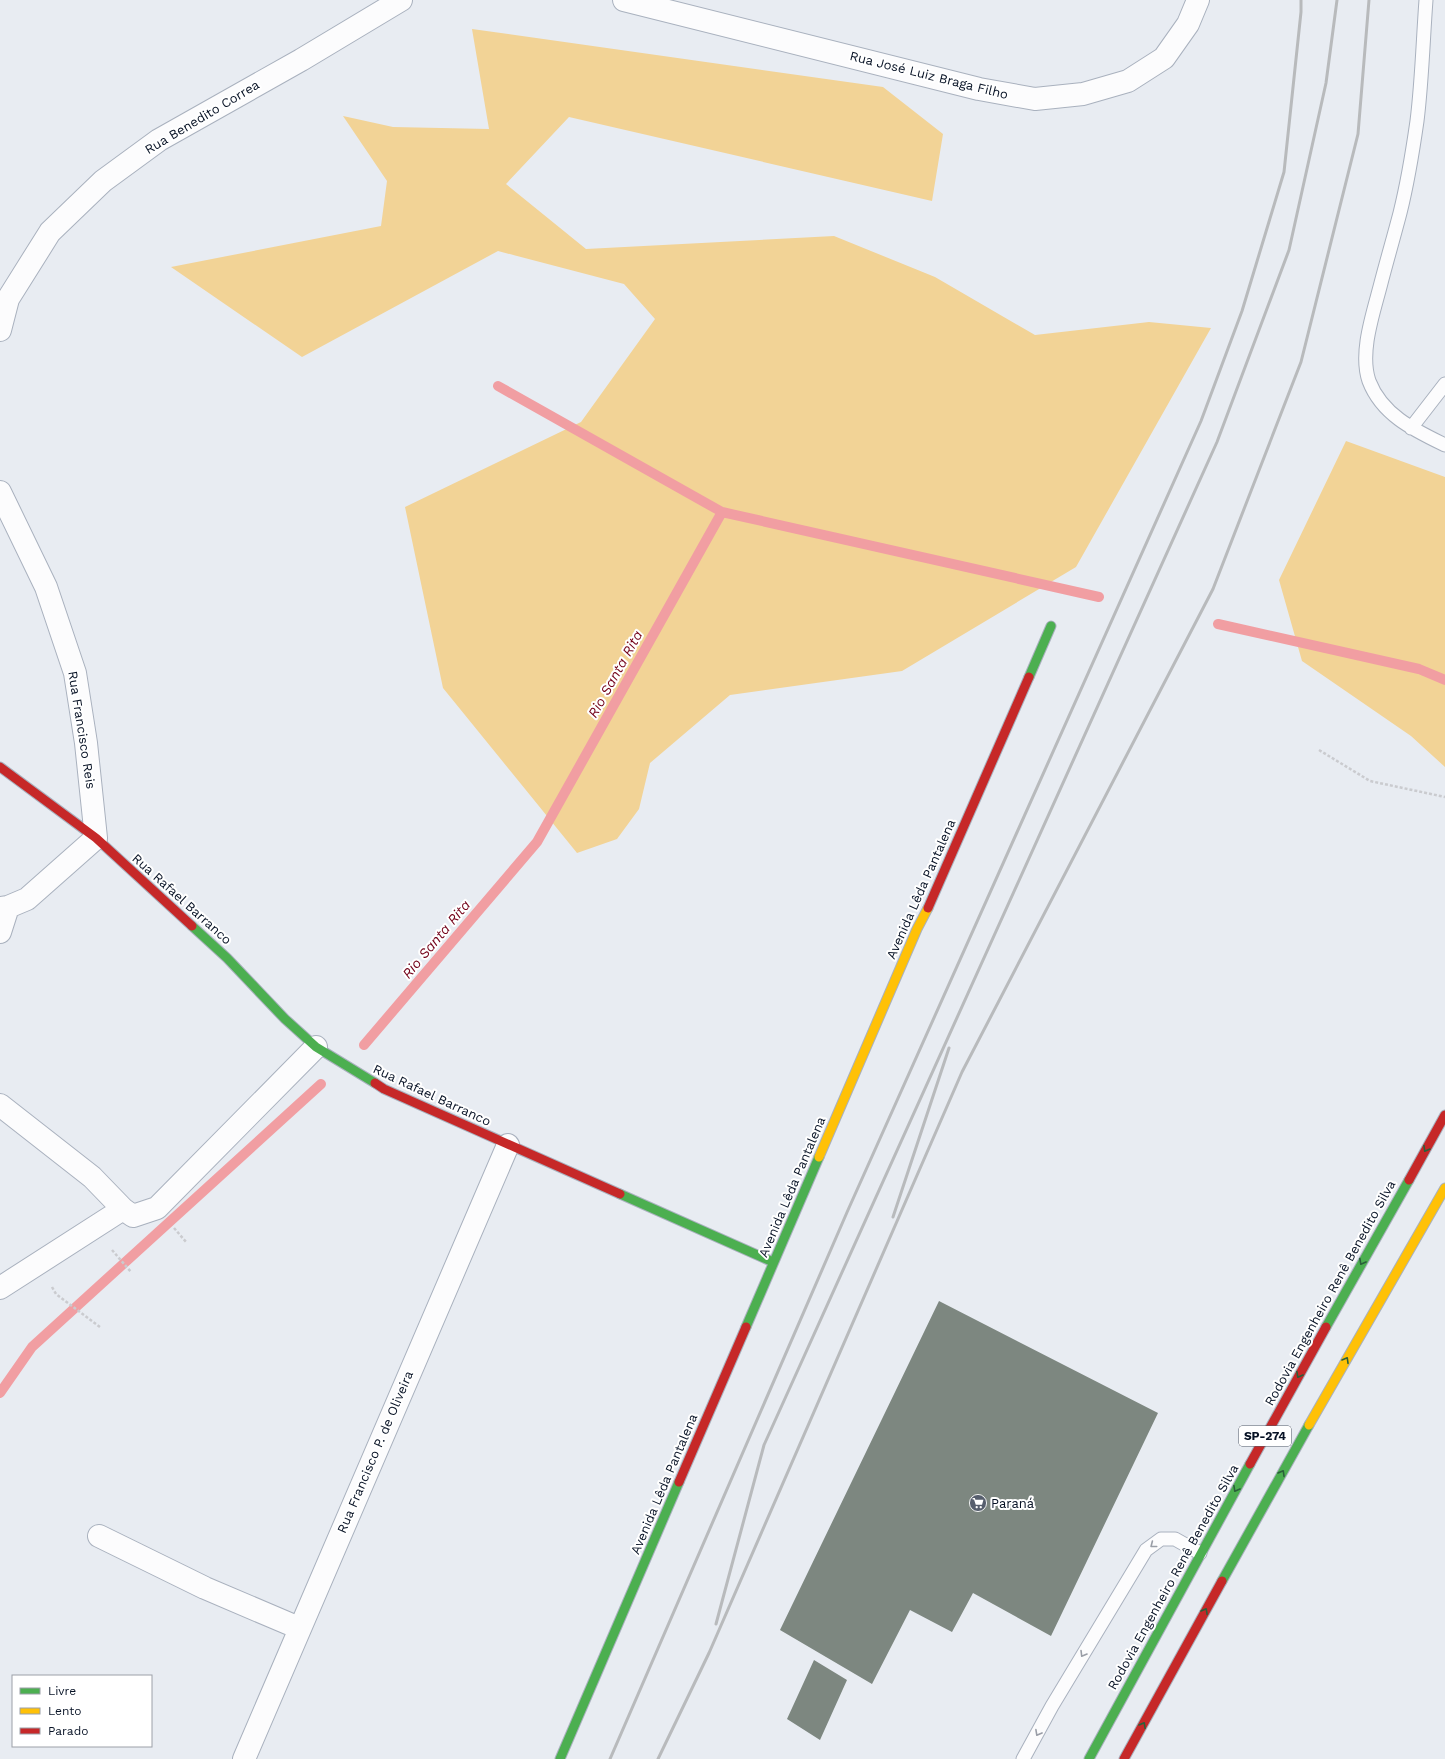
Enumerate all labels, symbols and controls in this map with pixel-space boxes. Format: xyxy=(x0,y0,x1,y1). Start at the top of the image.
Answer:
street label: Rua José Luiz Braga Filho xyxy=(848,48,1010,102)
street label: Rua Benedito Correa xyxy=(142,77,262,157)
water label: Rio Santa Rita xyxy=(584,627,646,720)
street label: Rua Francisco Reis xyxy=(65,670,99,790)
street label: Avenida Lêda Pantalena xyxy=(883,816,959,961)
street label: Rua Rafael Barranco xyxy=(129,851,235,948)
water label: Rio Santa Rita xyxy=(399,896,474,981)
street label: Rua Rafael Barranco xyxy=(371,1061,493,1129)
street label: Avenida Lêda Pantalena xyxy=(756,1114,829,1260)
one-way arrow xyxy=(1423,1144,1430,1152)
street label: Rodovia Engenheiro Renê Benedito Silva xyxy=(1262,1177,1399,1408)
one-way arrow xyxy=(1359,1258,1366,1265)
one-way arrow xyxy=(1341,1356,1349,1364)
street label: Rua Francisco P. de Oliveira xyxy=(334,1368,416,1535)
one-way arrow xyxy=(1296,1371,1303,1379)
street label: Avenida Lêda Pantalena xyxy=(628,1411,701,1557)
road number: SP-274 xyxy=(1239,1426,1291,1446)
street label: Rodovia Engenheiro Renê Benedito Silva xyxy=(1105,1461,1242,1692)
one-way arrow xyxy=(1277,1470,1284,1477)
one-way arrow xyxy=(1233,1485,1240,1492)
supermarket icon: Paraná xyxy=(968,1493,988,1513)
place label: Paraná xyxy=(991,1496,1035,1511)
one-way arrow xyxy=(1150,1541,1157,1548)
one-way arrow xyxy=(1201,1608,1208,1615)
one-way arrow xyxy=(1081,1650,1088,1657)
legend xyxy=(12,1675,152,1747)
text: Livre xyxy=(48,1684,76,1698)
text: Lento xyxy=(48,1704,82,1718)
one-way arrow xyxy=(1138,1722,1145,1729)
text: Parado xyxy=(48,1724,88,1738)
one-way arrow xyxy=(1035,1728,1042,1736)

